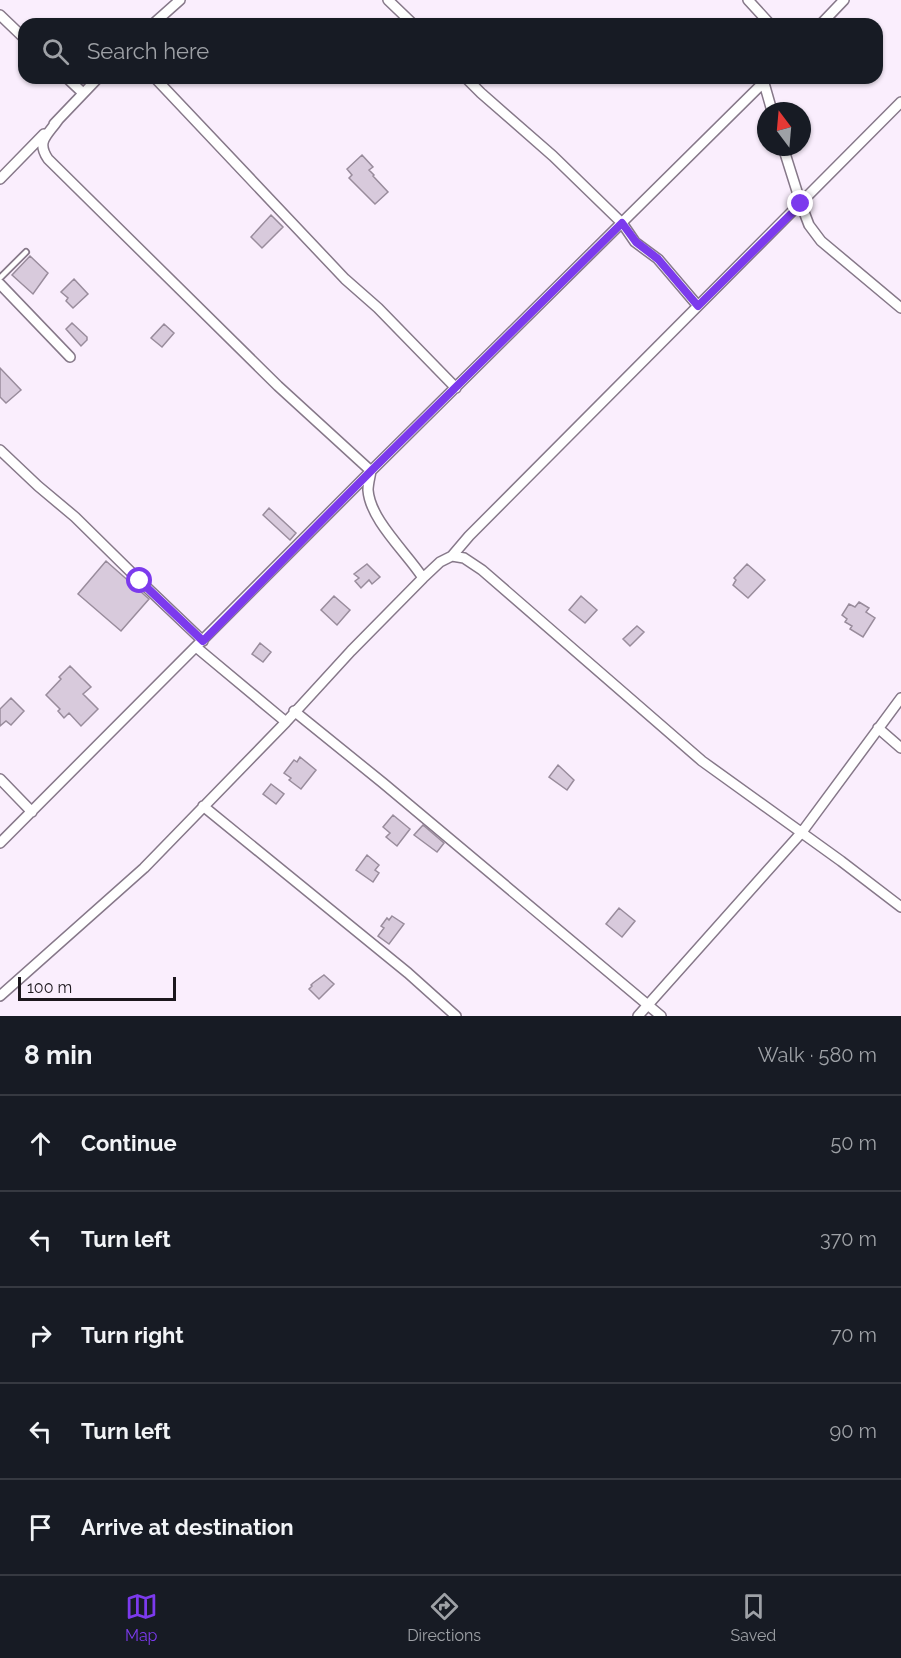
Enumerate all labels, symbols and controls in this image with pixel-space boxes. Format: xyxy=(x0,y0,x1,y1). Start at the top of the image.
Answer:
search box xyxy=(18,18,883,84)
icon: search xyxy=(39,35,72,68)
text: Search here xyxy=(87,38,209,64)
north arrow xyxy=(757,102,811,156)
route end xyxy=(787,190,813,216)
route start xyxy=(126,567,152,593)
scale bar xyxy=(18,974,176,1001)
text: 100 m xyxy=(27,978,72,997)
text: 8 min xyxy=(24,1040,92,1070)
text: Walk · 580 m xyxy=(758,1043,877,1067)
icon: ahead xyxy=(24,1127,57,1160)
text: Continue xyxy=(81,1130,177,1156)
text: 50 m xyxy=(830,1131,877,1155)
icon: left xyxy=(24,1223,57,1256)
text: Turn left xyxy=(81,1226,171,1252)
text: 370 m xyxy=(820,1227,877,1251)
icon: right xyxy=(24,1319,57,1352)
text: Turn right xyxy=(81,1322,184,1348)
text: 70 m xyxy=(831,1323,877,1347)
icon: left xyxy=(24,1415,57,1448)
text: Turn left xyxy=(81,1418,171,1444)
text: 90 m xyxy=(830,1419,877,1443)
icon: arrive xyxy=(24,1511,57,1544)
text: Arrive at destination xyxy=(81,1514,294,1540)
tab: Map xyxy=(125,1590,158,1645)
tab: Directions xyxy=(407,1590,481,1645)
tab: Saved xyxy=(730,1590,776,1645)

